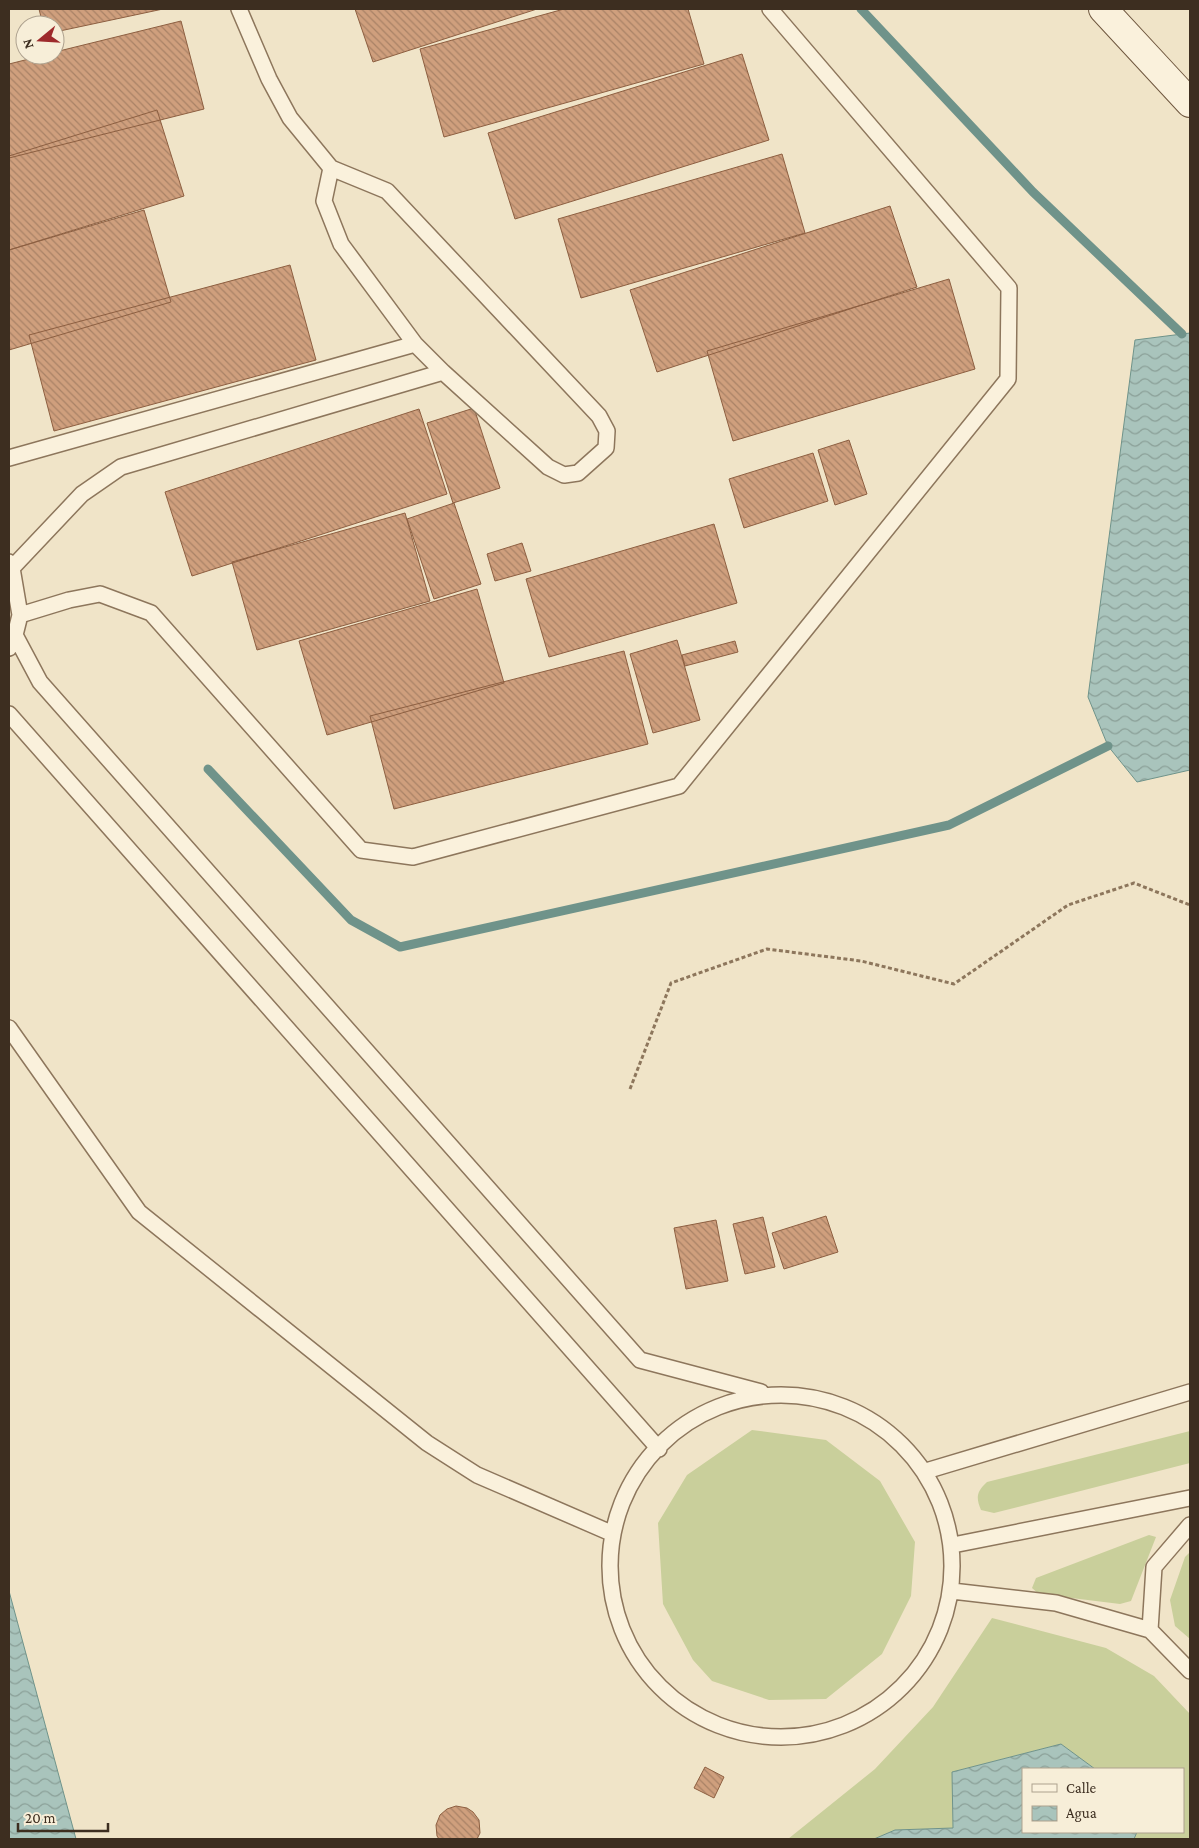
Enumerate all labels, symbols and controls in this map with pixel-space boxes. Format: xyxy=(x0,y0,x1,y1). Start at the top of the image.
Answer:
north arrow xyxy=(15,15,65,65)
text: N xyxy=(18,37,37,51)
legend xyxy=(1022,1768,1184,1833)
text: Calle xyxy=(1066,1780,1097,1796)
scale bar xyxy=(18,1800,108,1832)
text: Agua xyxy=(1066,1805,1097,1822)
text: 20 m xyxy=(25,1810,56,1826)

